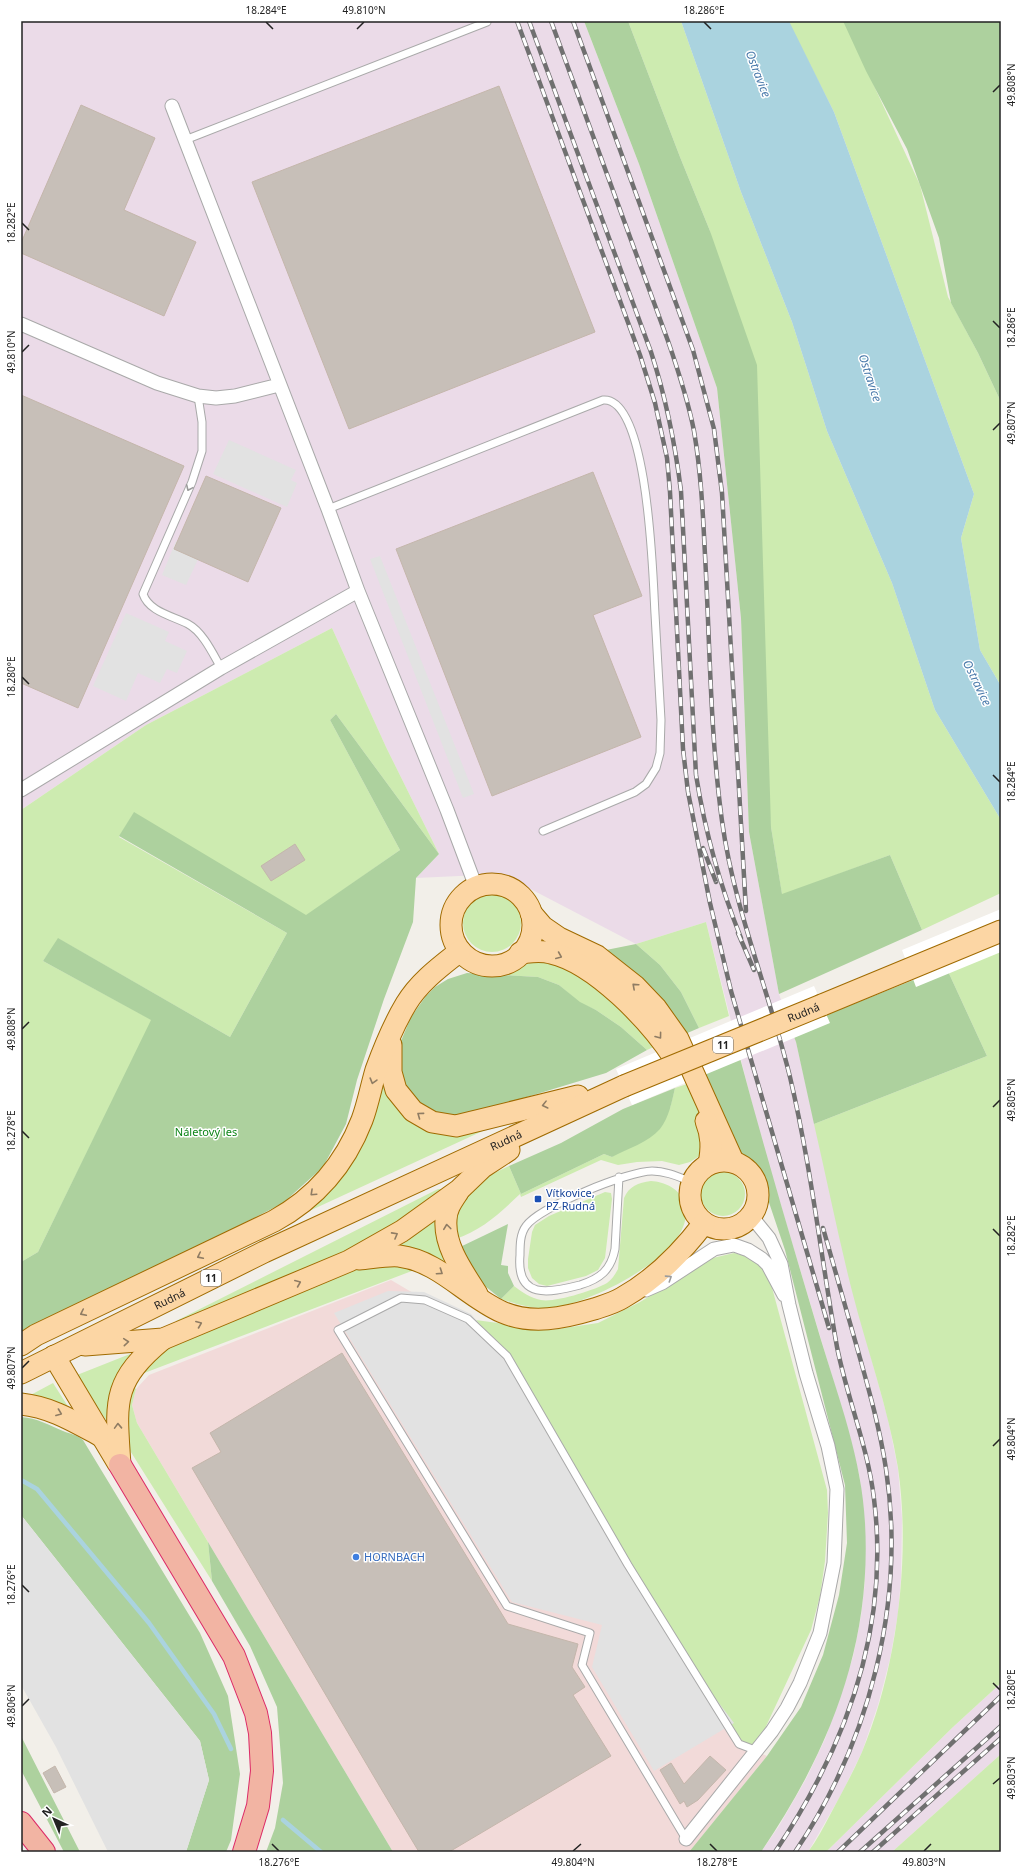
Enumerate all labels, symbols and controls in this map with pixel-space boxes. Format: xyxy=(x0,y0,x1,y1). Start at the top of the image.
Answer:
text: 18.284°E xyxy=(245,3,287,17)
text: 49.810°N xyxy=(342,3,386,17)
text: 18.286°E xyxy=(683,3,725,17)
water label: Ostravice xyxy=(742,48,775,100)
text: 49.808°N xyxy=(1004,63,1018,107)
text: 18.282°E xyxy=(4,202,18,244)
text: 18.286°E xyxy=(1004,307,1018,349)
text: 49.810°N xyxy=(4,330,18,374)
water label: Ostravice xyxy=(855,352,886,404)
text: 49.807°N xyxy=(1004,401,1018,445)
one-way arrow xyxy=(186,483,194,491)
text: 18.280°E xyxy=(4,656,18,698)
water label: Ostravice xyxy=(959,657,996,709)
text: 18.284°E xyxy=(1004,761,1018,803)
one-way arrow xyxy=(554,951,562,959)
one-way arrow xyxy=(632,983,640,991)
street label: Rudná xyxy=(785,999,822,1025)
text: 49.808°N xyxy=(4,1007,18,1051)
one-way arrow xyxy=(654,1032,661,1039)
road number: 11 xyxy=(713,1037,733,1053)
one-way arrow xyxy=(370,1077,378,1084)
text: 49.805°N xyxy=(1004,1078,1018,1122)
one-way arrow xyxy=(542,1100,548,1108)
text: 18.278°E xyxy=(4,1110,18,1152)
one-way arrow xyxy=(417,1113,424,1120)
park label: Náletový les xyxy=(175,1124,237,1139)
street label: Rudná xyxy=(488,1126,524,1154)
place label: Vítkovice, PZ Rudná xyxy=(546,1185,595,1213)
one-way arrow xyxy=(310,1189,318,1196)
marker: Vítkovice, PZ Rudná xyxy=(533,1194,543,1204)
text: 18.282°E xyxy=(1004,1215,1018,1257)
one-way arrow xyxy=(443,1224,452,1230)
one-way arrow xyxy=(391,1233,398,1240)
one-way arrow xyxy=(197,1251,204,1259)
one-way arrow xyxy=(436,1268,443,1275)
road number: 11 xyxy=(201,1270,221,1286)
one-way arrow xyxy=(665,1276,672,1283)
one-way arrow xyxy=(293,1280,301,1288)
street label: Rudná xyxy=(151,1284,188,1313)
one-way arrow xyxy=(80,1308,87,1315)
one-way arrow xyxy=(196,1320,203,1328)
one-way arrow xyxy=(123,1337,129,1346)
text: 49.807°N xyxy=(4,1346,18,1390)
one-way arrow xyxy=(55,1409,62,1417)
text: 49.804°N xyxy=(1004,1417,1018,1461)
one-way arrow xyxy=(113,1423,122,1429)
place label: HORNBACH xyxy=(364,1549,425,1564)
marker: HORNBACH xyxy=(351,1552,361,1562)
text: 18.276°E xyxy=(4,1564,18,1606)
text: 18.280°E xyxy=(1004,1669,1018,1711)
text: 49.806°N xyxy=(4,1684,18,1728)
text: 49.803°N xyxy=(1004,1756,1018,1800)
north arrow xyxy=(34,1799,74,1839)
text: N xyxy=(38,1803,55,1820)
text: 18.276°E xyxy=(258,1855,300,1869)
text: 49.804°N xyxy=(551,1855,595,1869)
text: 18.278°E xyxy=(696,1855,738,1869)
text: 49.803°N xyxy=(902,1855,946,1869)

